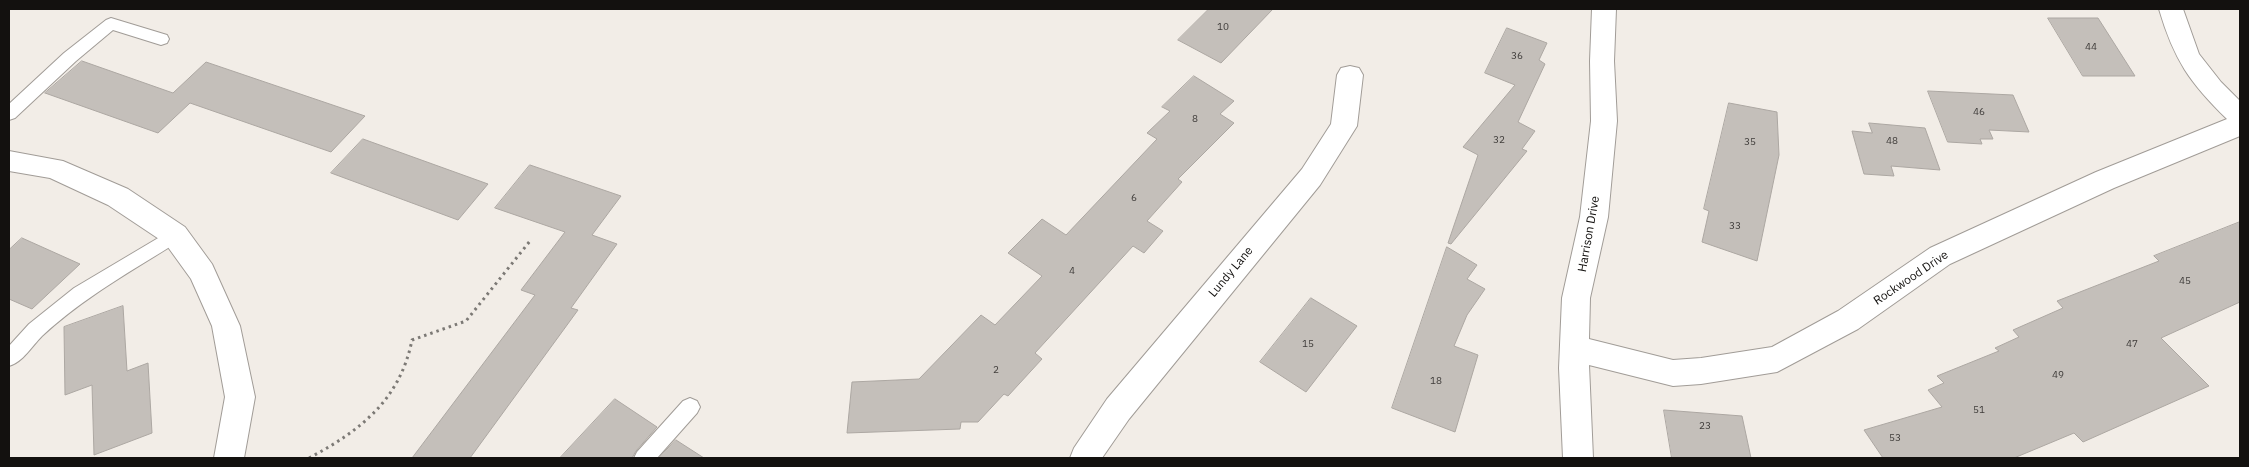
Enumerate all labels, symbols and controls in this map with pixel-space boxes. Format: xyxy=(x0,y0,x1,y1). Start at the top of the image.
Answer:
house number: 10 xyxy=(1217,21,1229,33)
house number: 44 xyxy=(2085,41,2097,53)
house number: 36 xyxy=(1511,50,1523,62)
house number: 46 xyxy=(1973,106,1985,118)
house number: 8 xyxy=(1192,113,1198,125)
house number: 32 xyxy=(1493,134,1505,146)
house number: 48 xyxy=(1886,135,1898,147)
house number: 35 xyxy=(1744,136,1756,148)
house number: 6 xyxy=(1131,192,1137,204)
street label: Harrison Drive xyxy=(1575,195,1603,273)
house number: 33 xyxy=(1729,220,1741,232)
street label: Lundy Lane xyxy=(1206,244,1256,300)
street label: Rockwood Drive xyxy=(1871,248,1951,308)
house number: 4 xyxy=(1069,265,1075,277)
house number: 45 xyxy=(2179,275,2191,287)
house number: 15 xyxy=(1302,338,1314,350)
house number: 47 xyxy=(2126,338,2138,350)
house number: 2 xyxy=(993,364,999,376)
house number: 49 xyxy=(2052,369,2064,381)
house number: 18 xyxy=(1430,375,1442,387)
house number: 51 xyxy=(1973,404,1985,416)
house number: 23 xyxy=(1699,420,1711,432)
house number: 53 xyxy=(1889,432,1901,444)

